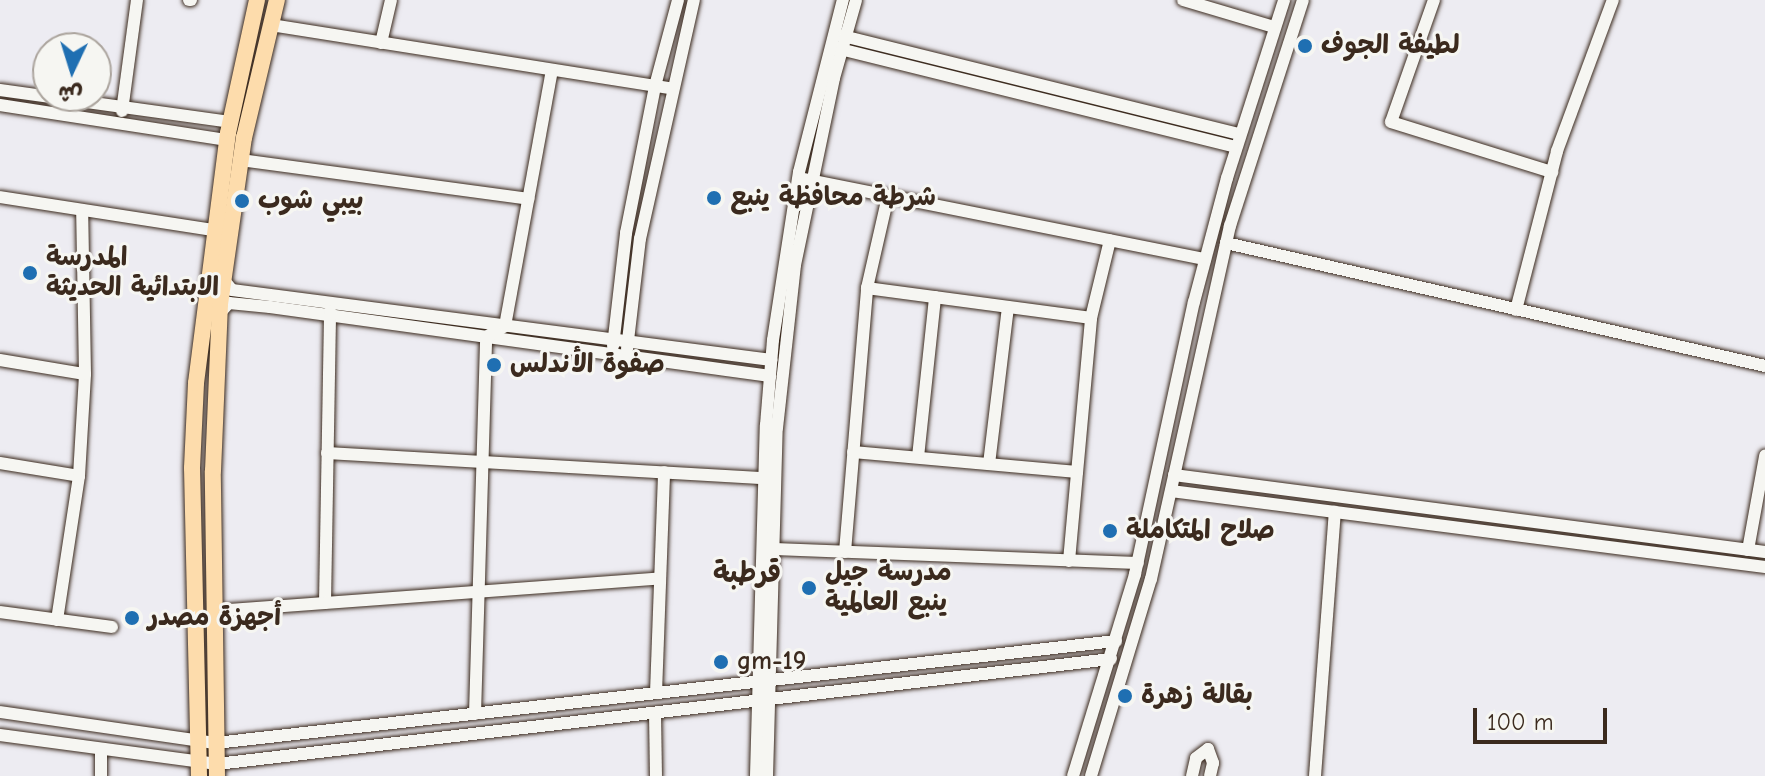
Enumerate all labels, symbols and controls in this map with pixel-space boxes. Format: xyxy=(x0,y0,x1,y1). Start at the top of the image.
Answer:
place label: لطيفة الجوف xyxy=(1321,30,1460,62)
north arrow xyxy=(32,32,112,112)
marker: لطيفة الجوف xyxy=(1296,37,1314,55)
text: ش xyxy=(57,80,83,108)
place label: شرطة محافظة ينبع xyxy=(730,182,936,214)
place label: بيبي شوب xyxy=(258,185,364,217)
marker: شرطة محافظة ينبع xyxy=(705,189,723,207)
marker: بيبي شوب xyxy=(233,192,251,210)
place label: المدرسة الابتدائية الحديثة xyxy=(46,242,219,304)
marker: المدرسة الابتدائية الحديثة xyxy=(21,264,39,282)
place label: صفوة الأندلس xyxy=(510,349,665,381)
marker: صفوة الأندلس xyxy=(485,356,503,374)
place label: صلاح المتكاملة xyxy=(1126,515,1275,547)
marker: صلاح المتكاملة xyxy=(1101,522,1119,540)
district label: قرطبة xyxy=(713,556,781,590)
place label: مدرسة جيل ينبع العالمية xyxy=(825,557,952,618)
marker: مدرسة جيل ينبع العالمية xyxy=(800,579,818,597)
place label: أجهزة مصدر xyxy=(148,602,281,634)
marker: أجهزة مصدر xyxy=(123,609,141,627)
place label: gm-19 xyxy=(737,646,806,678)
marker: gm-19 xyxy=(712,653,730,671)
place label: بقالة زهرة xyxy=(1141,680,1253,712)
marker: بقالة زهرة xyxy=(1116,687,1134,705)
scale bar xyxy=(1477,692,1611,742)
text: 100 m xyxy=(1487,708,1554,736)

